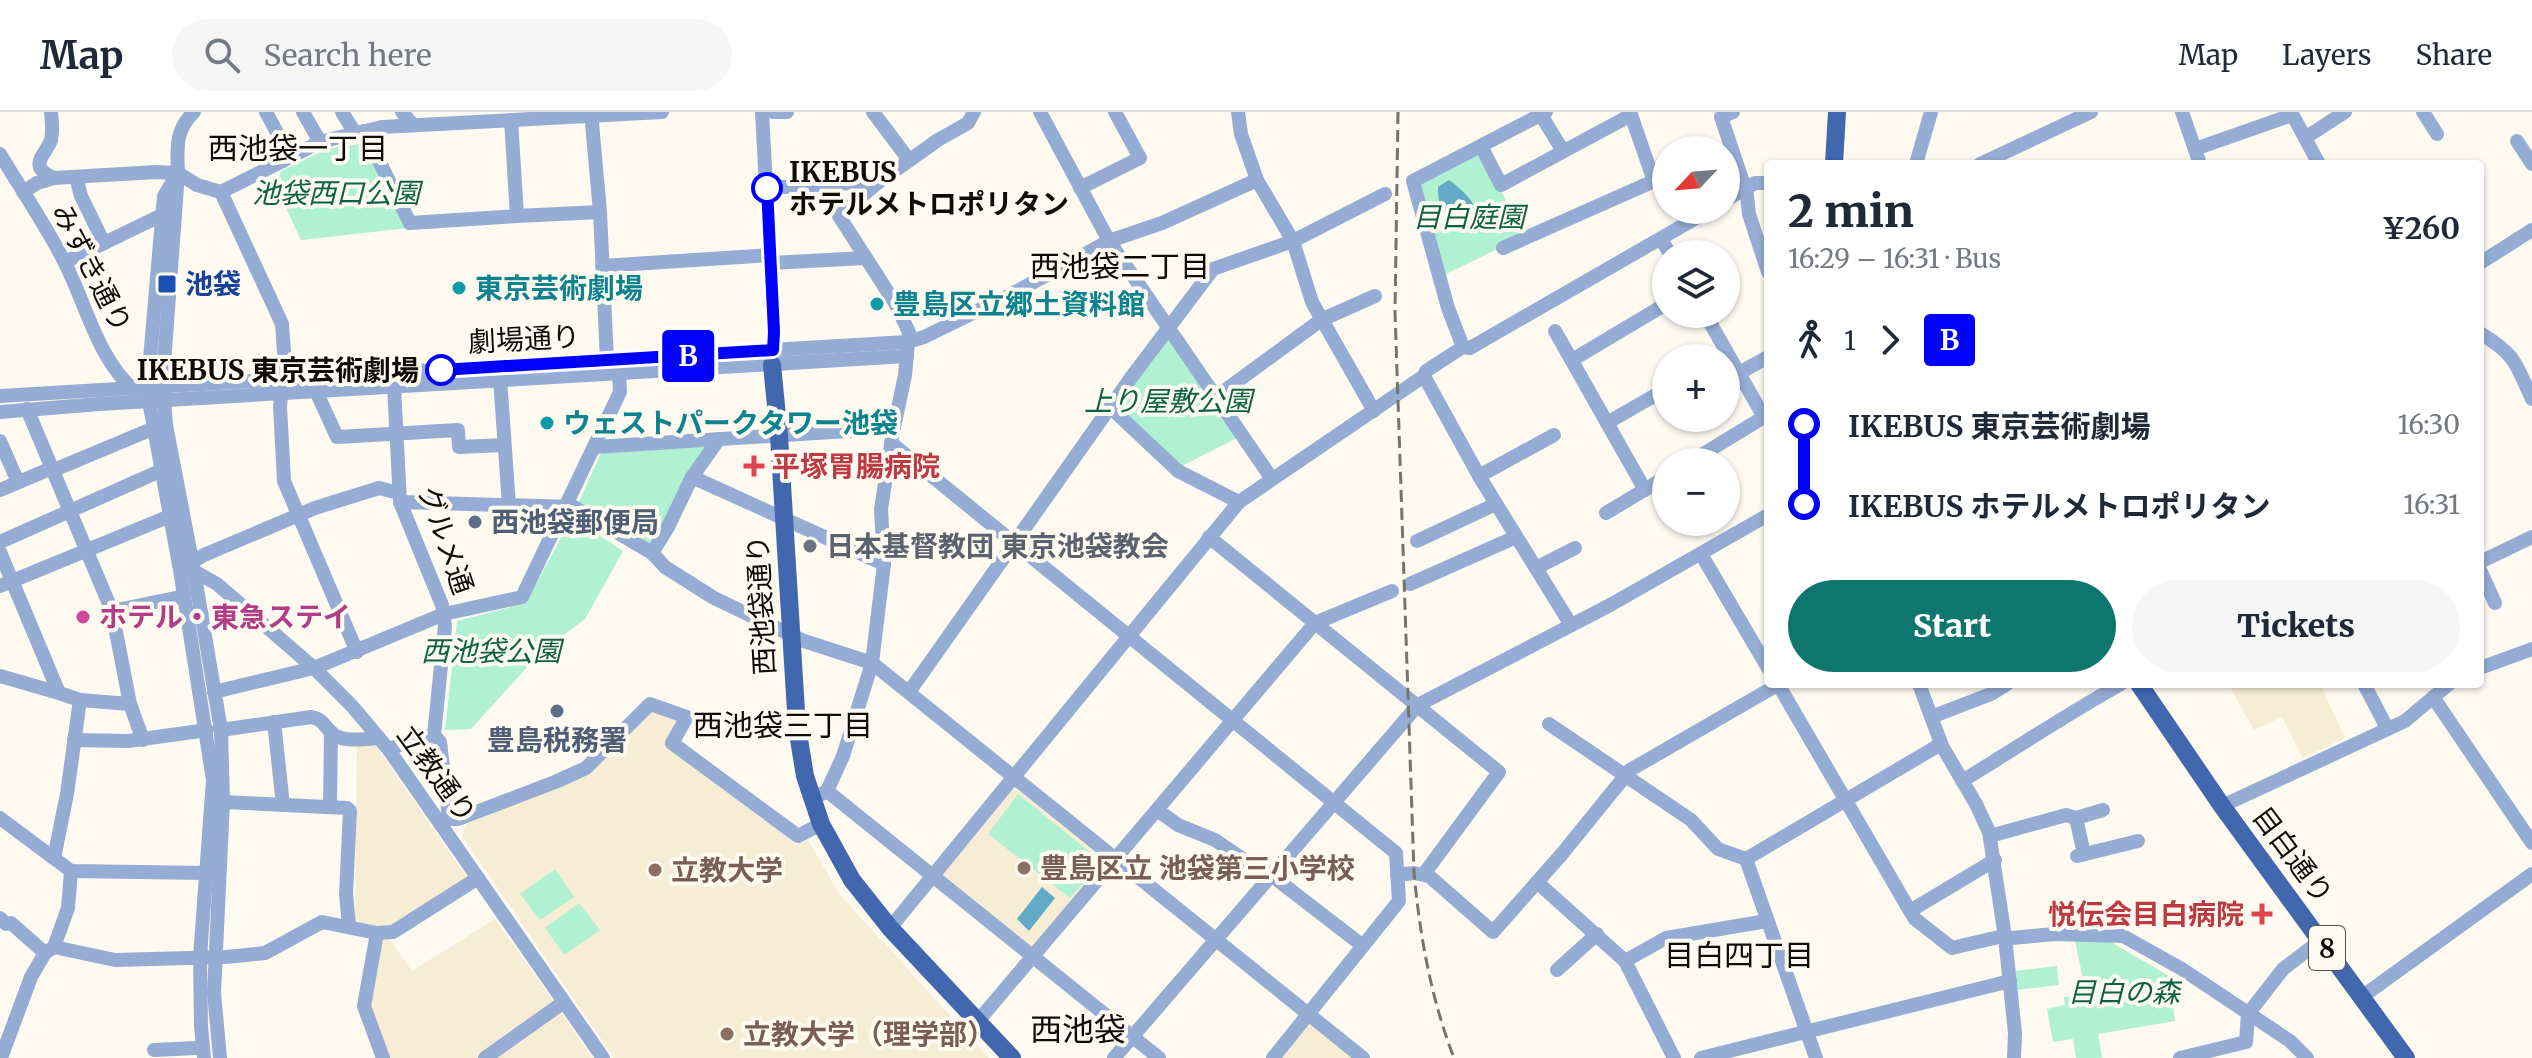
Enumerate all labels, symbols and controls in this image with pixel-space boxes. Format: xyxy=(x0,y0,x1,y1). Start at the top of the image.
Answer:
search box xyxy=(172,19,732,91)
text: Map xyxy=(40,32,124,79)
icon: search xyxy=(200,33,244,77)
text: Search here xyxy=(264,36,432,74)
text: Map xyxy=(2178,37,2238,73)
text: Layers xyxy=(2282,37,2371,73)
text: Share xyxy=(2415,37,2492,73)
district label: 西池袋一丁目 xyxy=(208,129,388,167)
north arrow xyxy=(1652,136,1740,224)
map controls xyxy=(1652,136,1740,536)
place label: IKEBUS ホテルメトロポリタン xyxy=(789,154,1069,222)
marker: IKEBUS ホテルメトロポリタン xyxy=(752,173,782,203)
park label: 池袋西口公園 xyxy=(252,175,424,211)
text: 2 min xyxy=(1788,184,1914,239)
street label: みずき通り xyxy=(44,197,140,339)
park label: 目白庭園 xyxy=(1413,199,1529,235)
text: ¥260 xyxy=(2382,209,2460,247)
button: layers xyxy=(1652,240,1740,328)
text: 16:29 – 16:31 · Bus xyxy=(1788,242,2001,275)
district label: 西池袋二丁目 xyxy=(1030,247,1210,285)
place label: 池袋 xyxy=(185,266,241,302)
place label: 東京芸術劇場 xyxy=(475,270,643,306)
marker: 池袋 xyxy=(156,273,178,295)
marker: 東京芸術劇場 xyxy=(450,279,468,297)
place label: 豊島区立郷土資料館 xyxy=(893,286,1145,322)
marker: 豊島区立郷土資料館 xyxy=(868,295,886,313)
street label: 劇場通り xyxy=(467,318,581,360)
icon: walk xyxy=(1788,318,1832,362)
icon: forward xyxy=(1868,318,1912,362)
text: B xyxy=(1940,322,1959,358)
text: 1 xyxy=(1844,324,1856,357)
line badge: B xyxy=(662,330,714,382)
text: B xyxy=(678,338,698,374)
button: + xyxy=(1652,344,1740,432)
place label: IKEBUS 東京芸術劇場 xyxy=(137,352,419,388)
marker: IKEBUS 東京芸術劇場 xyxy=(426,355,456,385)
park label: 上り屋敷公園 xyxy=(1084,383,1256,419)
place label: ウェストパークタワー池袋 xyxy=(563,405,898,441)
text: IKEBUS 東京芸術劇場 xyxy=(1848,407,2150,445)
text: 16:30 xyxy=(2398,408,2460,441)
marker: ウェストパークタワー池袋 xyxy=(538,414,556,432)
place label: 平塚胃腸病院 xyxy=(772,448,940,484)
button: − xyxy=(1652,448,1740,536)
marker: 平塚胃腸病院 xyxy=(743,455,765,477)
street label: グルメ通 xyxy=(411,481,481,599)
text: IKEBUS ホテルメトロポリタン xyxy=(1848,487,2270,525)
text: 16:31 xyxy=(2403,488,2460,521)
place label: 西池袋郵便局 xyxy=(491,504,659,540)
marker: 西池袋郵便局 xyxy=(466,513,484,531)
place label: 日本基督教団 東京池袋教会 xyxy=(826,528,1169,564)
street label: 西池袋通り xyxy=(739,534,783,676)
marker: 日本基督教団 東京池袋教会 xyxy=(801,537,819,555)
button: Start xyxy=(1788,580,2116,672)
button: Tickets xyxy=(2132,580,2460,672)
place label: ホテル・東急ステイ xyxy=(99,599,351,635)
marker: ホテル・東急ステイ xyxy=(74,608,92,626)
park label: 西池袋公園 xyxy=(421,633,565,669)
marker: 豊島税務署 xyxy=(548,702,566,720)
district label: 西池袋三丁目 xyxy=(693,706,873,744)
street label: 立教通り xyxy=(390,718,484,830)
place label: 豊島税務署 xyxy=(487,722,627,758)
street label: 目白通り xyxy=(2245,799,2341,911)
place label: 豊島区立 池袋第三小学校 xyxy=(1040,850,1355,886)
place label: 立教大学 xyxy=(671,852,783,888)
marker: 豊島区立 池袋第三小学校 xyxy=(1015,859,1033,877)
marker: 立教大学 xyxy=(646,861,664,879)
place label: 悦伝会目白病院 xyxy=(2048,896,2244,932)
marker: 悦伝会目白病院 xyxy=(2251,903,2273,925)
road number: 8 xyxy=(2309,926,2345,970)
district label: 目白四丁目 xyxy=(1664,936,1814,974)
park label: 目白の森 xyxy=(2068,974,2183,1010)
district label: 西池袋 xyxy=(1030,1010,1126,1050)
place label: 立教大学（理学部） xyxy=(743,1016,995,1052)
marker: 立教大学（理学部） xyxy=(718,1025,736,1043)

